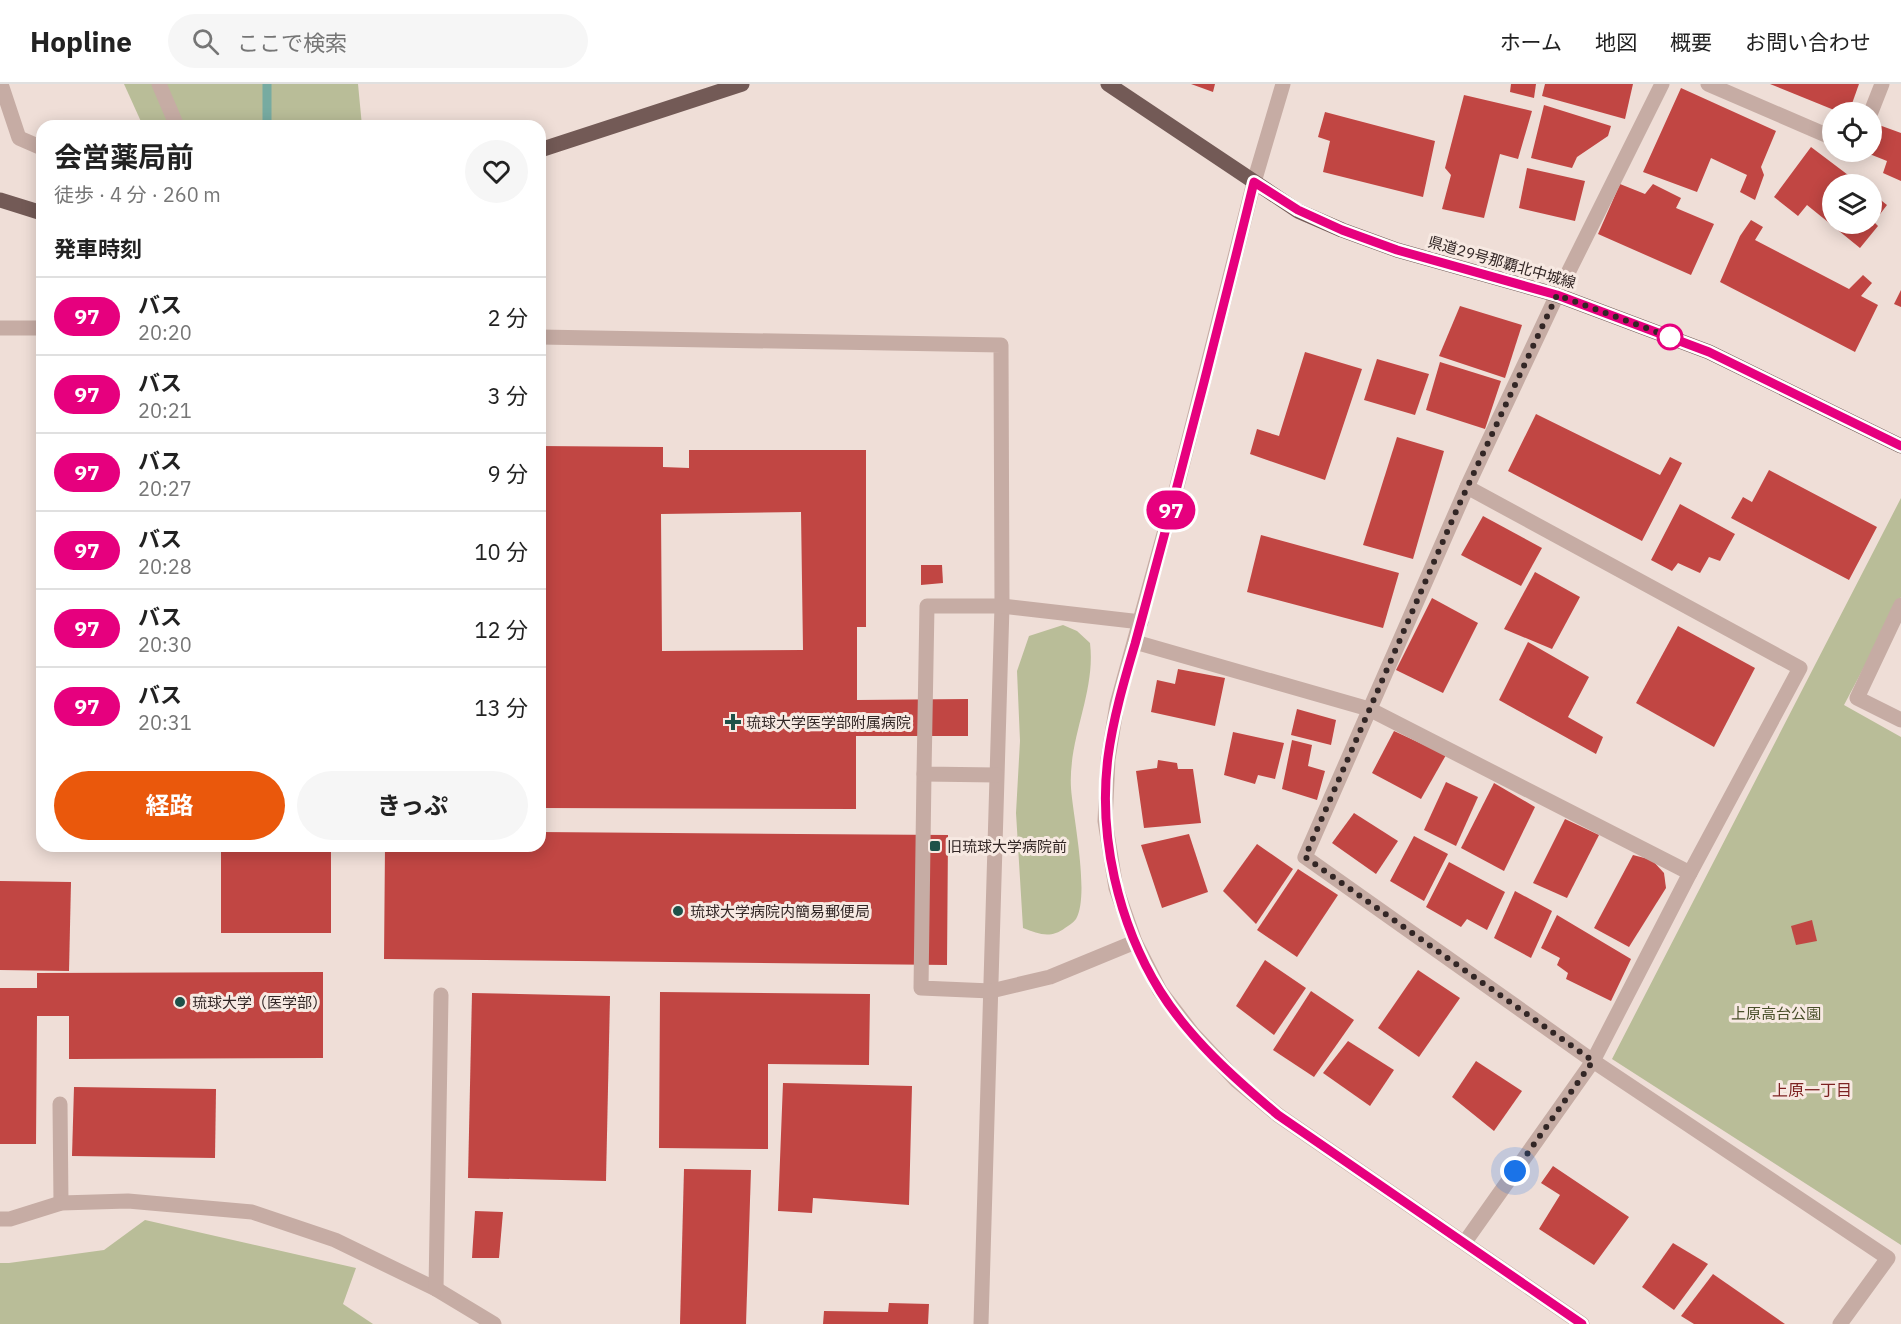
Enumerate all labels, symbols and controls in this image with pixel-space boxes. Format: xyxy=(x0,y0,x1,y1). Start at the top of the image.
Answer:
search box xyxy=(168,14,588,68)
text: Hopline xyxy=(30,23,132,60)
icon: search xyxy=(189,25,222,58)
text: ここで検索 xyxy=(237,28,347,57)
text: ホーム xyxy=(1500,28,1562,56)
text: 地図 xyxy=(1595,28,1637,56)
text: 概要 xyxy=(1670,28,1712,56)
text: お問い合わせ xyxy=(1745,28,1871,56)
map controls xyxy=(1822,102,1882,234)
button: locate xyxy=(1822,102,1882,162)
text: 会営薬局前 xyxy=(54,138,194,175)
button: heart xyxy=(465,140,528,203)
button: layers xyxy=(1822,174,1882,234)
text: 徒歩 · 4 分 · 260 m xyxy=(54,181,221,208)
street label: 県道29号那覇北中城線 xyxy=(1426,232,1578,292)
text: 発車時刻 xyxy=(54,234,142,263)
text: バス xyxy=(138,290,182,319)
text: 97 xyxy=(74,302,100,330)
text: 2 分 xyxy=(488,303,528,332)
text: 20:20 xyxy=(138,319,192,346)
unlabelled marker xyxy=(1657,324,1683,350)
text: バス xyxy=(138,368,182,397)
text: 97 xyxy=(74,380,100,408)
text: 3 分 xyxy=(488,381,528,410)
text: 20:21 xyxy=(138,397,192,424)
text: バス xyxy=(138,446,182,475)
text: 97 xyxy=(74,458,100,486)
text: 9 分 xyxy=(488,459,528,488)
text: 20:27 xyxy=(138,475,192,502)
line badge: 97 xyxy=(1144,490,1198,530)
text: 97 xyxy=(1158,496,1184,524)
text: バス xyxy=(138,524,182,553)
text: 97 xyxy=(74,536,100,564)
text: 10 分 xyxy=(474,537,528,566)
text: 20:28 xyxy=(138,553,192,580)
text: バス xyxy=(138,602,182,631)
text: 97 xyxy=(74,614,100,642)
text: 12 分 xyxy=(474,615,528,644)
text: 20:30 xyxy=(138,631,192,658)
text: バス xyxy=(138,680,182,709)
text: 97 xyxy=(74,692,100,720)
text: 13 分 xyxy=(474,693,528,722)
text: 20:31 xyxy=(138,709,192,736)
marker: 琉球大学医学部附属病院 xyxy=(724,713,742,731)
place label: 琉球大学医学部附属病院 xyxy=(746,713,911,732)
button: 経路 xyxy=(54,771,285,840)
button: きっぷ xyxy=(297,771,528,840)
place label: 旧琉球大学病院前 xyxy=(947,837,1067,856)
marker: 旧琉球大学病院前 xyxy=(928,839,942,853)
place label: 琉球大学病院内簡易郵便局 xyxy=(690,902,870,921)
marker: 琉球大学病院内簡易郵便局 xyxy=(671,904,685,918)
place label: 琉球大学（医学部） xyxy=(192,993,327,1012)
marker: 琉球大学（医学部） xyxy=(173,995,187,1009)
park label: 上原高台公園 xyxy=(1731,1004,1821,1023)
district label: 上原一丁目 xyxy=(1772,1080,1852,1100)
your location xyxy=(1500,1156,1530,1186)

